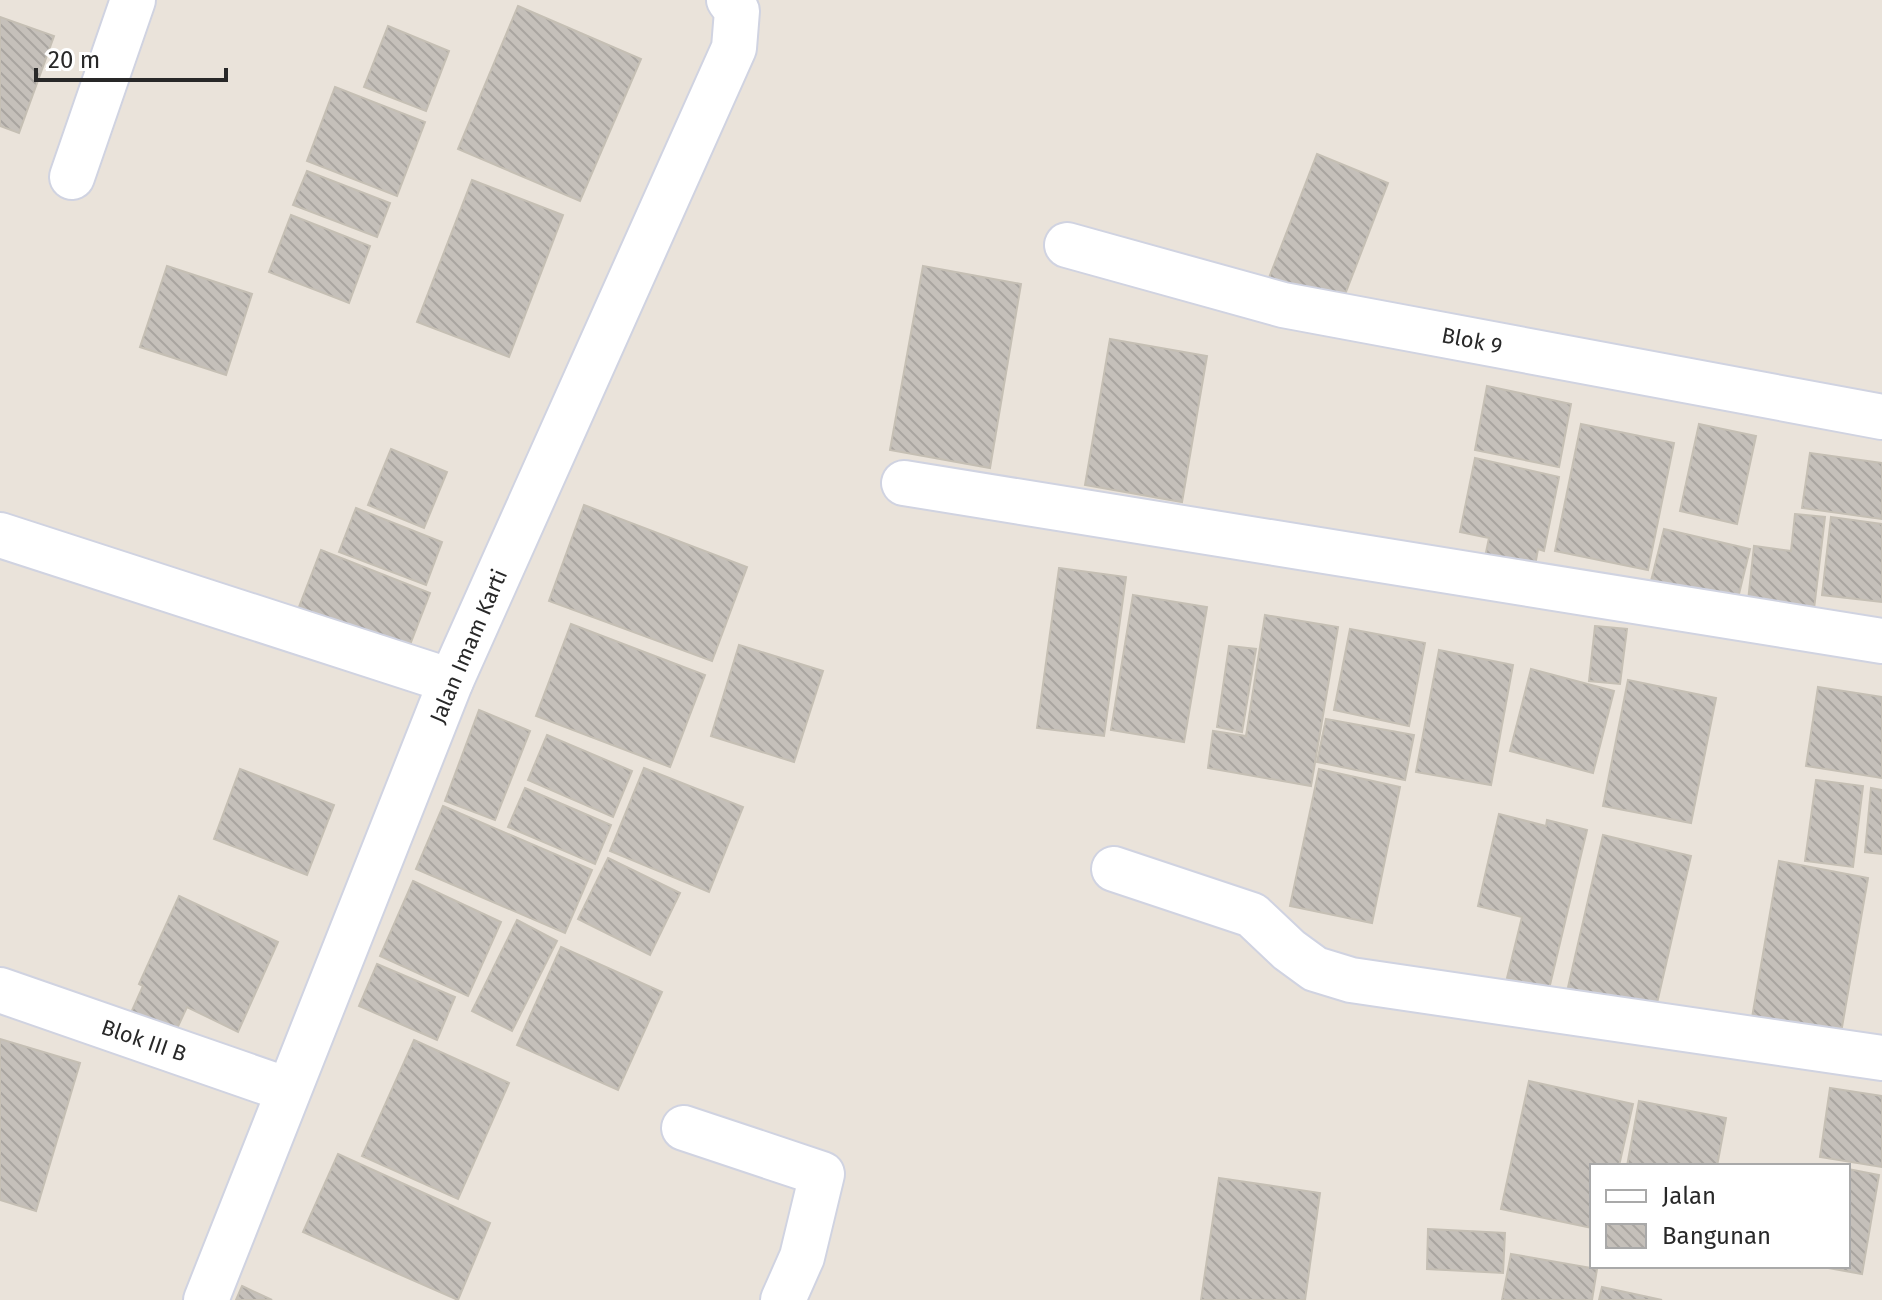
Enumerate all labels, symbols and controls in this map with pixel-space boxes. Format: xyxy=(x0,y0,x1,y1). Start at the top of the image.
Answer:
scale bar xyxy=(36,32,226,82)
text: 20 m xyxy=(48,46,100,74)
street label: Blok 9 xyxy=(1439,321,1505,360)
street label: Jalan Imam Karti xyxy=(424,565,513,727)
street label: Blok III B xyxy=(98,1013,190,1068)
legend xyxy=(1590,1164,1850,1268)
text: Jalan xyxy=(1662,1182,1716,1210)
text: Bangunan xyxy=(1662,1222,1771,1250)

